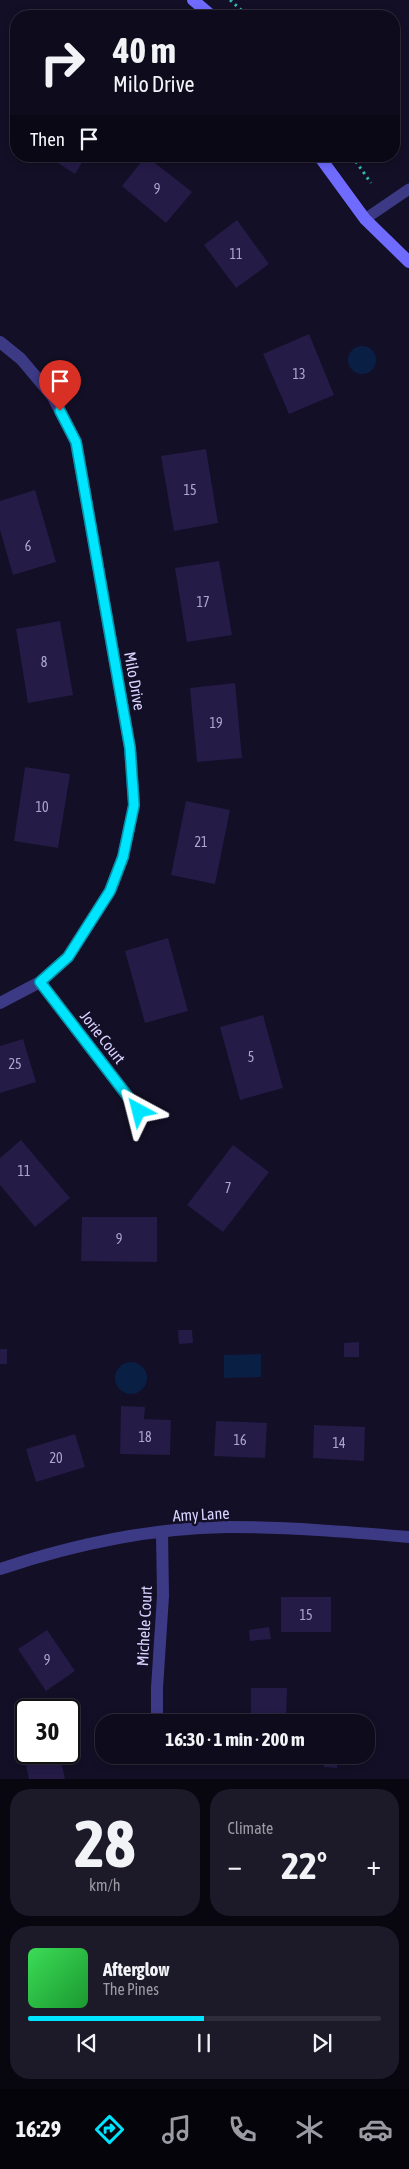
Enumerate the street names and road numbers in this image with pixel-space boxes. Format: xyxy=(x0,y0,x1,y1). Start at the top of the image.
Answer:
street label: Milo Drive xyxy=(121,650,149,712)
street label: Jorie Court xyxy=(77,1007,129,1067)
street label: Amy Lane xyxy=(172,1504,230,1525)
street label: Michele Court xyxy=(133,1585,155,1667)

